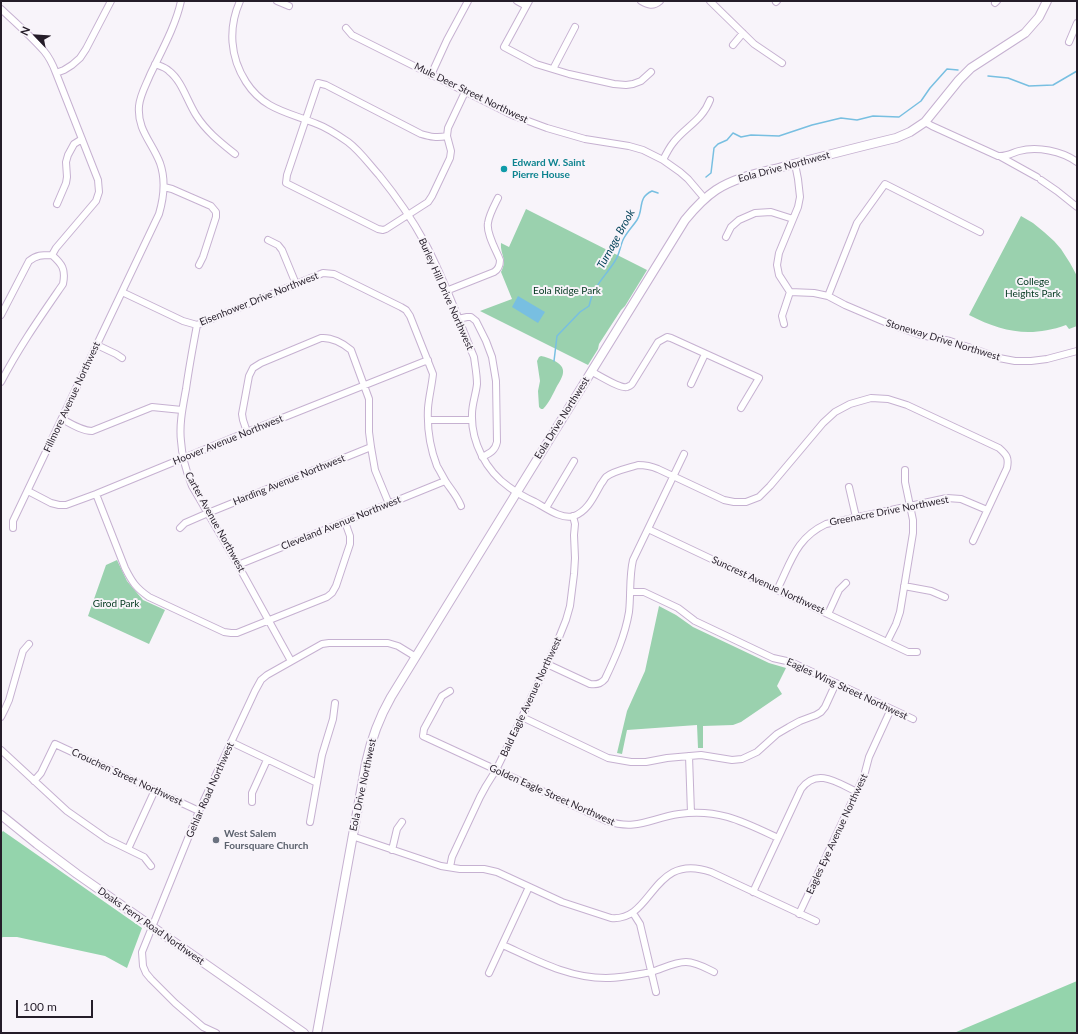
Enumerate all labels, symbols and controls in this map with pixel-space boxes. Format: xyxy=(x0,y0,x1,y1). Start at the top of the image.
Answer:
north arrow xyxy=(16,16,56,56)
text: N xyxy=(17,24,32,37)
street label: Mule Deer Street Northwest xyxy=(412,60,530,126)
street label: Eola Drive Northwest xyxy=(737,149,831,185)
place label: Edward W. Saint Pierre House xyxy=(512,157,585,180)
marker: Edward W. Saint Pierre House xyxy=(499,164,509,174)
water label: Turnage Brook xyxy=(594,207,638,271)
street label: Burley Hill Drive Northwest xyxy=(416,236,476,352)
street label: Eisenhower Drive Northwest xyxy=(198,270,320,328)
park label: College Heights Park xyxy=(1005,276,1061,300)
park label: Eola Ridge Park xyxy=(533,285,601,297)
street label: Stoneway Drive Northwest xyxy=(884,317,1002,363)
street label: Fillmore Avenue Northwest xyxy=(41,340,103,454)
street label: Eola Drive Northwest xyxy=(532,375,592,461)
street label: Hoover Avenue Northwest xyxy=(171,412,285,468)
street label: Harding Avenue Northwest xyxy=(231,452,347,508)
street label: Carter Avenue Northwest xyxy=(182,470,248,574)
street label: Cleveland Avenue Northwest xyxy=(279,493,403,553)
street label: Greenacre Drive Northwest xyxy=(828,494,950,528)
street label: Suncrest Avenue Northwest xyxy=(710,554,826,616)
park label: Girod Park xyxy=(93,598,139,610)
street label: Bald Eagle Avenue Northwest xyxy=(498,635,564,759)
street label: Eagles Wing Street Northwest xyxy=(785,656,909,722)
street label: Eola Drive Northwest xyxy=(347,738,379,832)
street label: Gehlar Road Northwest xyxy=(184,740,236,840)
street label: Crouchen Street Northwest xyxy=(70,746,184,808)
street label: Golden Eagle Street Northwest xyxy=(487,762,617,828)
street label: Eagles Eye Avenue Northwest xyxy=(804,772,870,896)
place label: West Salem Foursquare Church xyxy=(224,828,308,852)
marker: West Salem Foursquare Church xyxy=(211,835,221,845)
street label: Doaks Ferry Road Northwest xyxy=(95,885,207,967)
scale bar xyxy=(18,992,95,1018)
text: 100 m xyxy=(23,999,57,1014)

